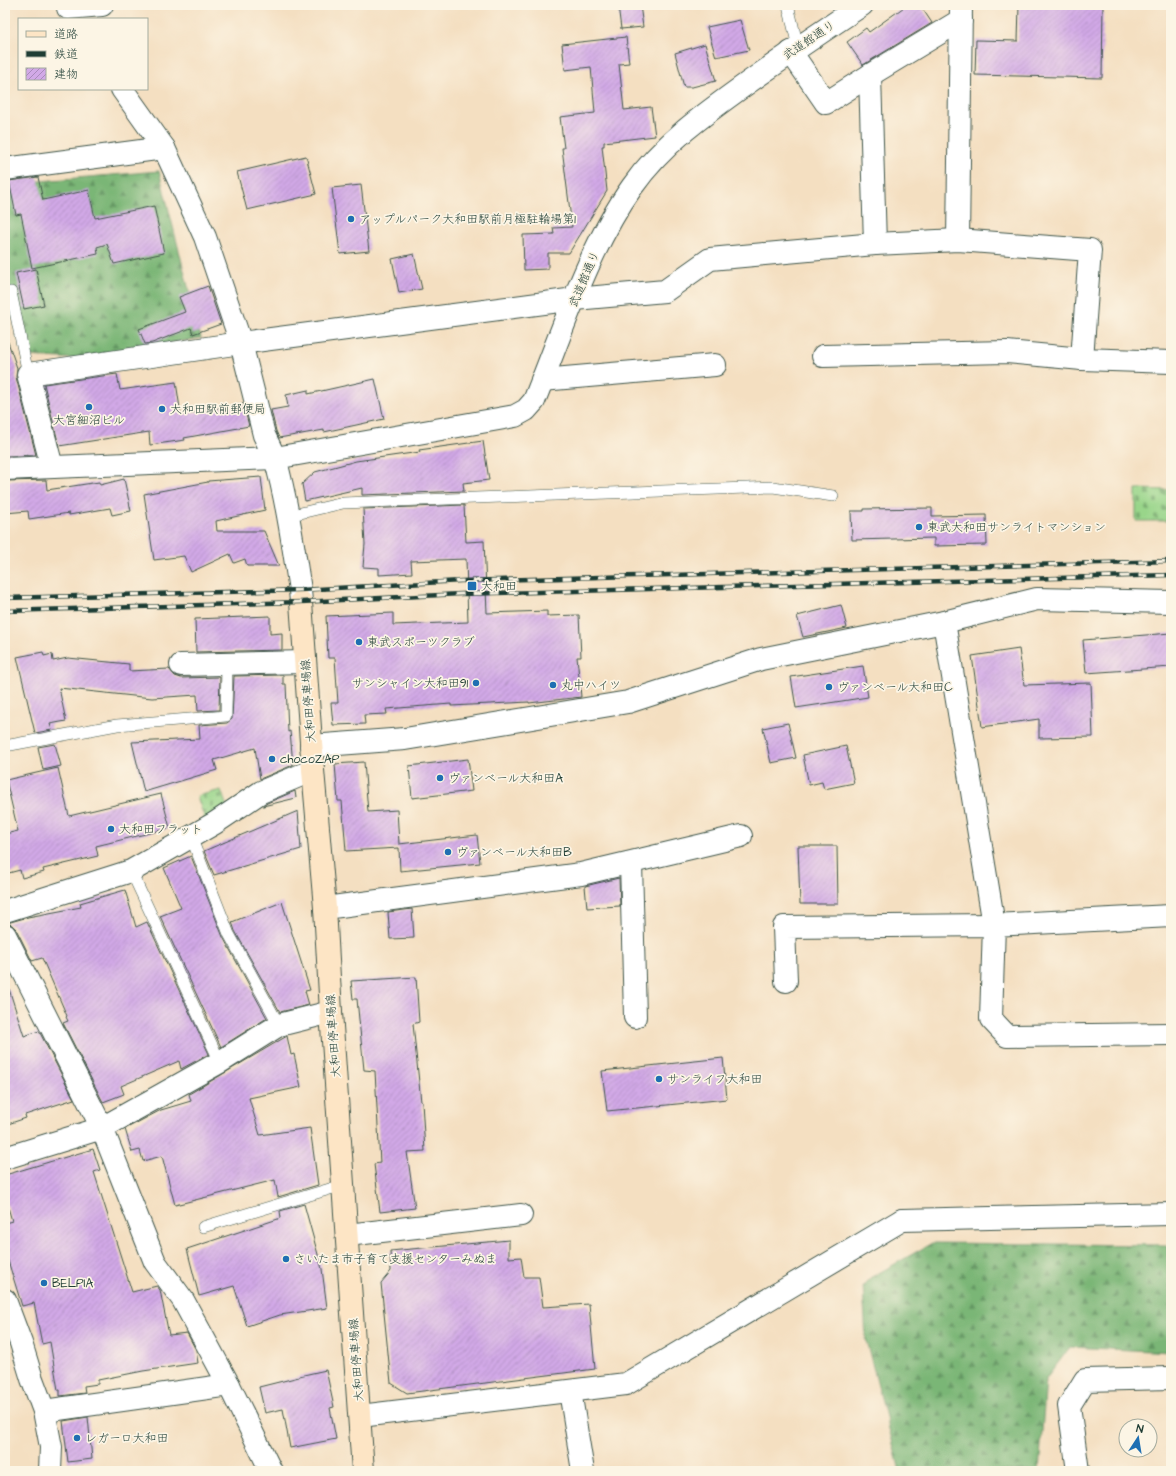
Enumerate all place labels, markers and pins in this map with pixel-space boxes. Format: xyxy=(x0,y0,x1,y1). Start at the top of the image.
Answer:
place label: アップルパーク大和田駅前月極駐輪場第1 xyxy=(359,211,576,228)
marker: アップルパーク大和田駅前月極駐輪場第1 xyxy=(346,214,356,224)
place label: 大和田駅前郵便局 xyxy=(170,401,266,418)
marker: 大宮細沼ビル xyxy=(84,402,94,412)
marker: 大和田駅前郵便局 xyxy=(157,404,167,414)
place label: 大宮細沼ビル xyxy=(53,412,125,429)
place label: 東武大和田サンライトマンション xyxy=(927,519,1106,536)
marker: 東武大和田サンライトマンション xyxy=(914,522,924,532)
place label: 大和田 xyxy=(481,578,517,595)
marker: 大和田 xyxy=(466,580,478,592)
place label: 東武スポーツクラブ xyxy=(367,634,475,651)
marker: 東武スポーツクラブ xyxy=(354,637,364,647)
place label: サンシャイン大和田91 xyxy=(352,675,468,692)
place label: 丸中ハイツ xyxy=(561,677,621,694)
marker: サンシャイン大和田91 xyxy=(471,678,481,688)
place label: ヴァンベール大和田C xyxy=(837,679,953,696)
marker: 丸中ハイツ xyxy=(548,680,558,690)
marker: ヴァンベール大和田C xyxy=(824,682,834,692)
place label: chocoZAP xyxy=(280,751,340,768)
marker: chocoZAP xyxy=(267,754,277,764)
place label: ヴァンベール大和田A xyxy=(448,770,563,787)
marker: ヴァンベール大和田A xyxy=(435,773,445,783)
place label: 大和田フラット xyxy=(119,821,203,838)
marker: 大和田フラット xyxy=(106,824,116,834)
place label: ヴァンベール大和田B xyxy=(456,844,572,861)
marker: ヴァンベール大和田B xyxy=(443,847,453,857)
place label: サンライフ大和田 xyxy=(667,1071,763,1088)
marker: サンライフ大和田 xyxy=(654,1074,664,1084)
place label: さいたま市子育て支援センターみぬま xyxy=(294,1251,497,1268)
marker: さいたま市子育て支援センターみぬま xyxy=(281,1254,291,1264)
place label: BELPIA xyxy=(52,1275,93,1292)
marker: BELPIA xyxy=(39,1278,49,1288)
place label: レガーロ大和田 xyxy=(85,1430,169,1447)
marker: レガーロ大和田 xyxy=(72,1433,82,1443)

